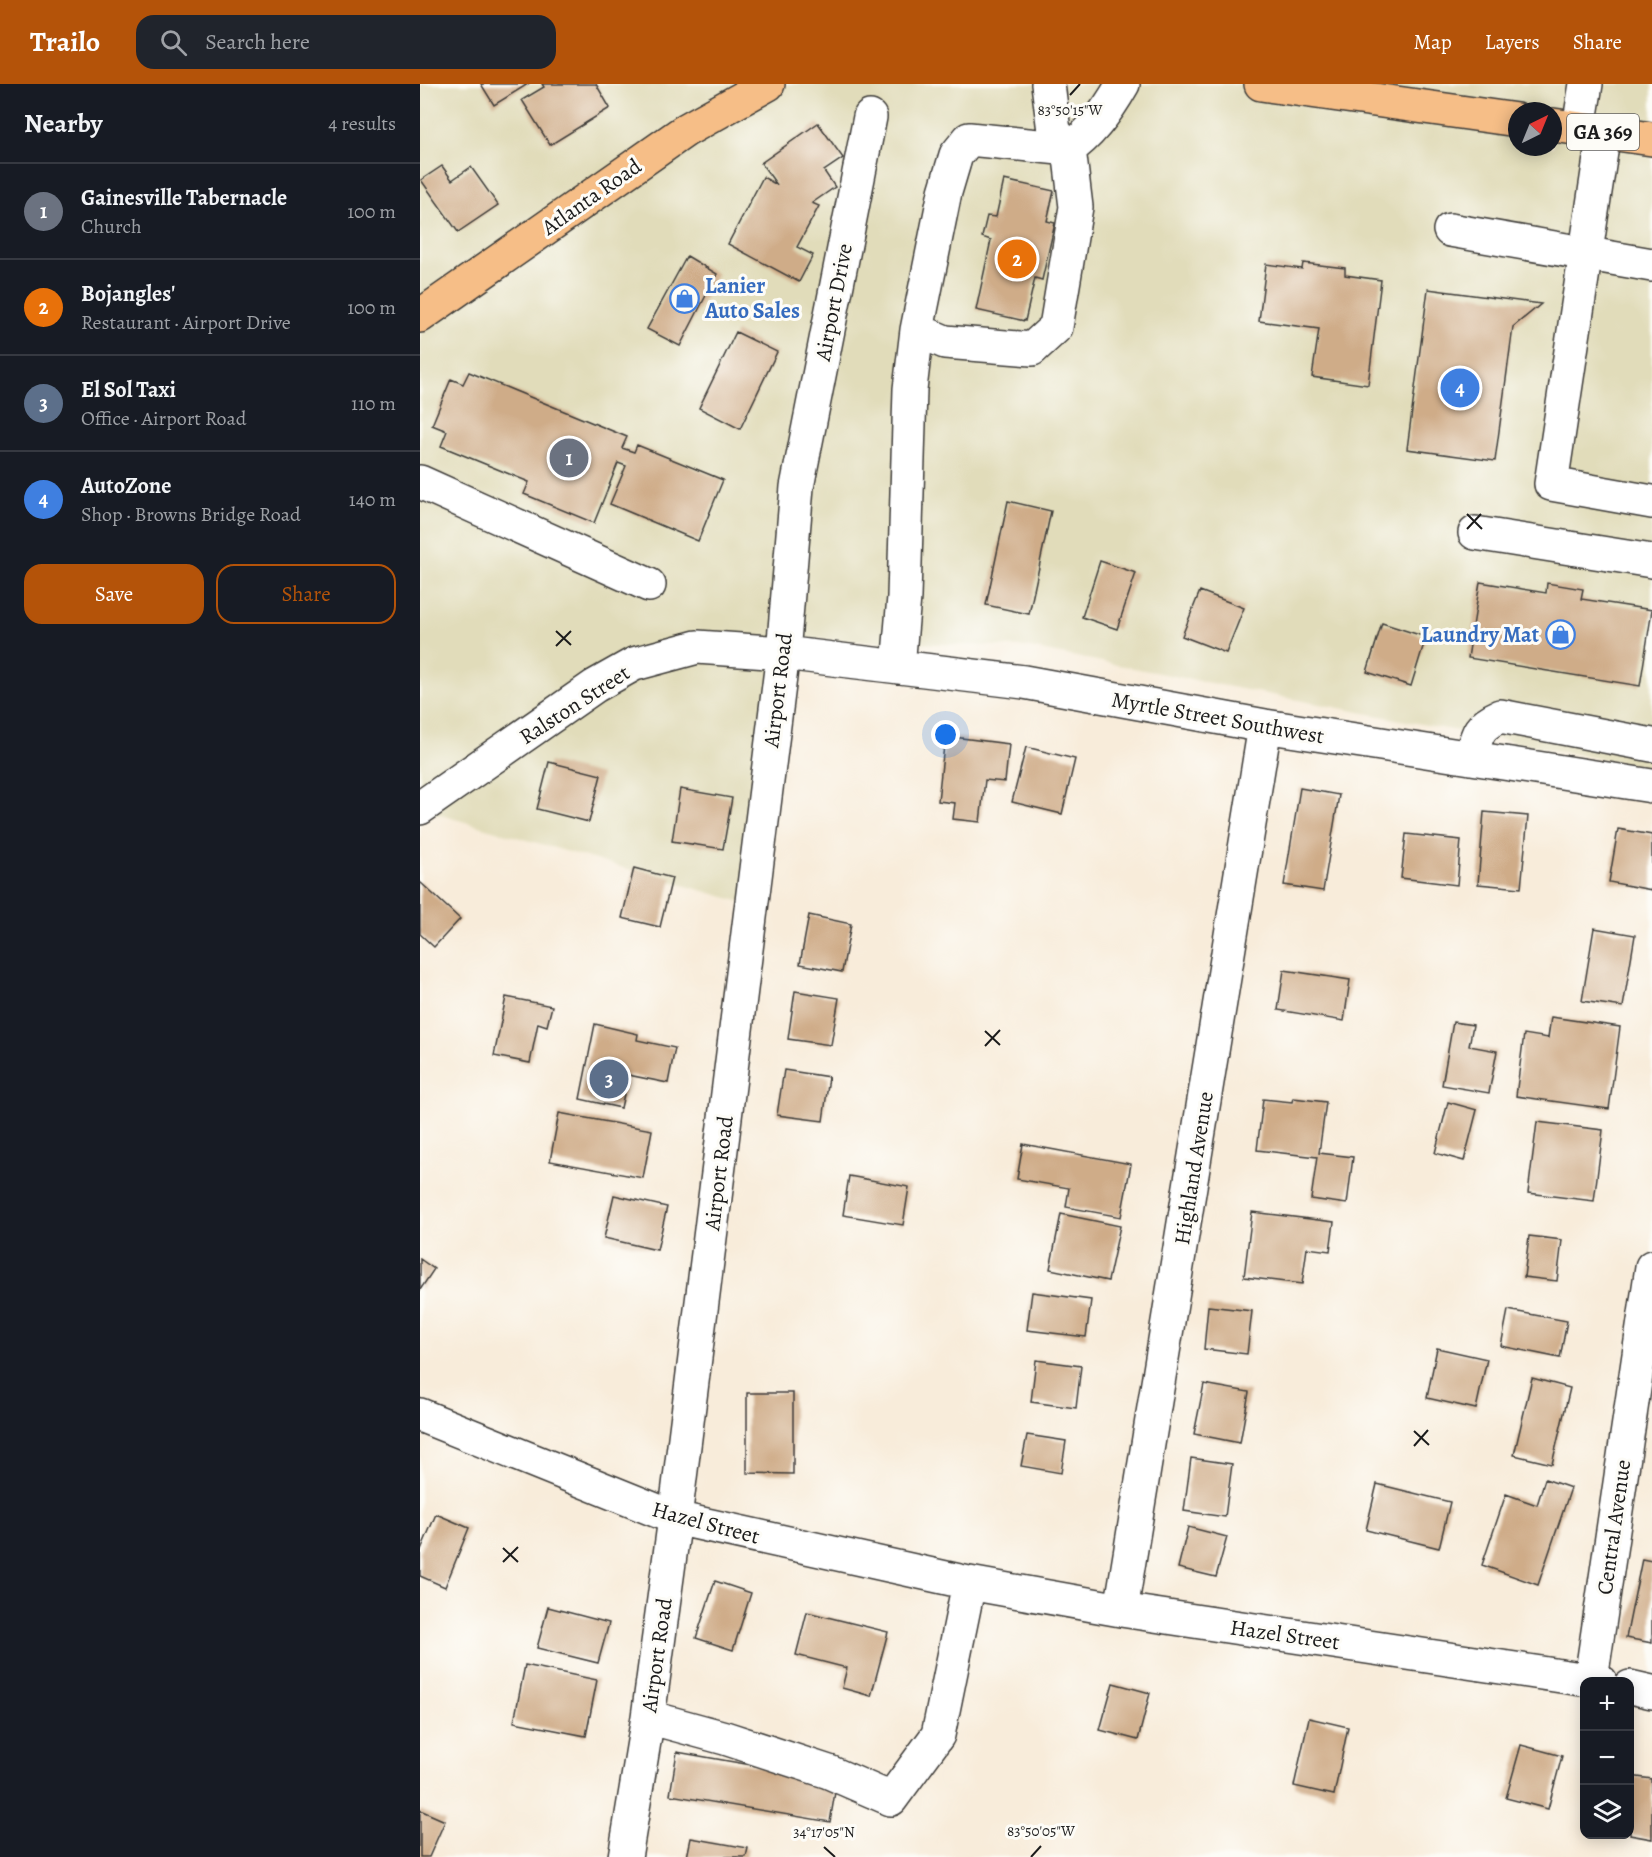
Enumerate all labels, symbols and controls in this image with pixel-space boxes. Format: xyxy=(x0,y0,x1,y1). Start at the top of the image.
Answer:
search box xyxy=(136,15,556,69)
text: Trailo xyxy=(30,23,100,61)
icon: search xyxy=(157,26,190,59)
text: Search here xyxy=(205,27,310,57)
text: Map xyxy=(1413,28,1452,56)
text: Layers xyxy=(1485,28,1540,56)
text: Share xyxy=(1573,28,1622,56)
text: 83°50'15"W xyxy=(1037,100,1103,120)
north arrow xyxy=(1508,102,1562,156)
text: Nearby xyxy=(24,106,103,141)
text: 4 results xyxy=(328,110,396,137)
road number: GA 369 xyxy=(1567,114,1639,150)
street label: Atlanta Road xyxy=(535,151,648,243)
text: Gainesville Tabernacle xyxy=(81,183,287,213)
text: 1 xyxy=(40,198,47,225)
text: 100 m xyxy=(347,198,396,225)
text: Church xyxy=(81,213,142,240)
pin: 2 xyxy=(998,236,1036,282)
street label: Airport Drive xyxy=(808,241,860,364)
place label: Lanier Auto Sales xyxy=(704,271,800,326)
text: Bojangles' xyxy=(81,279,175,309)
shop icon: Lanier Auto Sales xyxy=(668,282,700,314)
text: 2 xyxy=(39,294,48,321)
text: 100 m xyxy=(347,294,396,321)
text: Restaurant · Airport Drive xyxy=(81,309,291,336)
pin: 4 xyxy=(1440,366,1480,410)
text: El Sol Taxi xyxy=(81,375,176,405)
text: 3 xyxy=(39,390,48,417)
text: 110 m xyxy=(351,390,396,417)
text: Office · Airport Road xyxy=(81,405,247,432)
pin: 1 xyxy=(550,436,588,481)
text: AutoZone xyxy=(81,471,171,501)
text: 4 xyxy=(39,486,48,513)
text: 140 m xyxy=(349,486,396,513)
text: Shop · Browns Bridge Road xyxy=(81,501,301,528)
button: Save xyxy=(24,564,204,624)
button: Share xyxy=(216,564,396,624)
shop icon: Laundry Mat xyxy=(1544,618,1576,650)
place label: Laundry Mat xyxy=(1421,620,1540,650)
street label: Airport Road xyxy=(756,631,800,750)
street label: Ralston Street xyxy=(513,658,636,752)
street label: Myrtle Street Southwest xyxy=(1109,685,1327,751)
your location xyxy=(931,720,960,749)
pin: 3 xyxy=(590,1056,628,1102)
street label: Highland Avenue xyxy=(1167,1089,1221,1247)
street label: Airport Road xyxy=(697,1114,741,1233)
street label: Central Avenue xyxy=(1590,1458,1638,1597)
street label: Hazel Street xyxy=(649,1494,763,1552)
street label: Airport Road xyxy=(634,1596,680,1715)
street label: Hazel Street xyxy=(1228,1612,1342,1658)
map controls xyxy=(1580,1677,1634,1839)
button: + xyxy=(1580,1677,1634,1731)
button: − xyxy=(1580,1731,1634,1785)
button: layers xyxy=(1580,1785,1634,1839)
text: 83°50'05"W xyxy=(1007,1821,1075,1841)
text: 34°17'05"N xyxy=(793,1822,855,1842)

